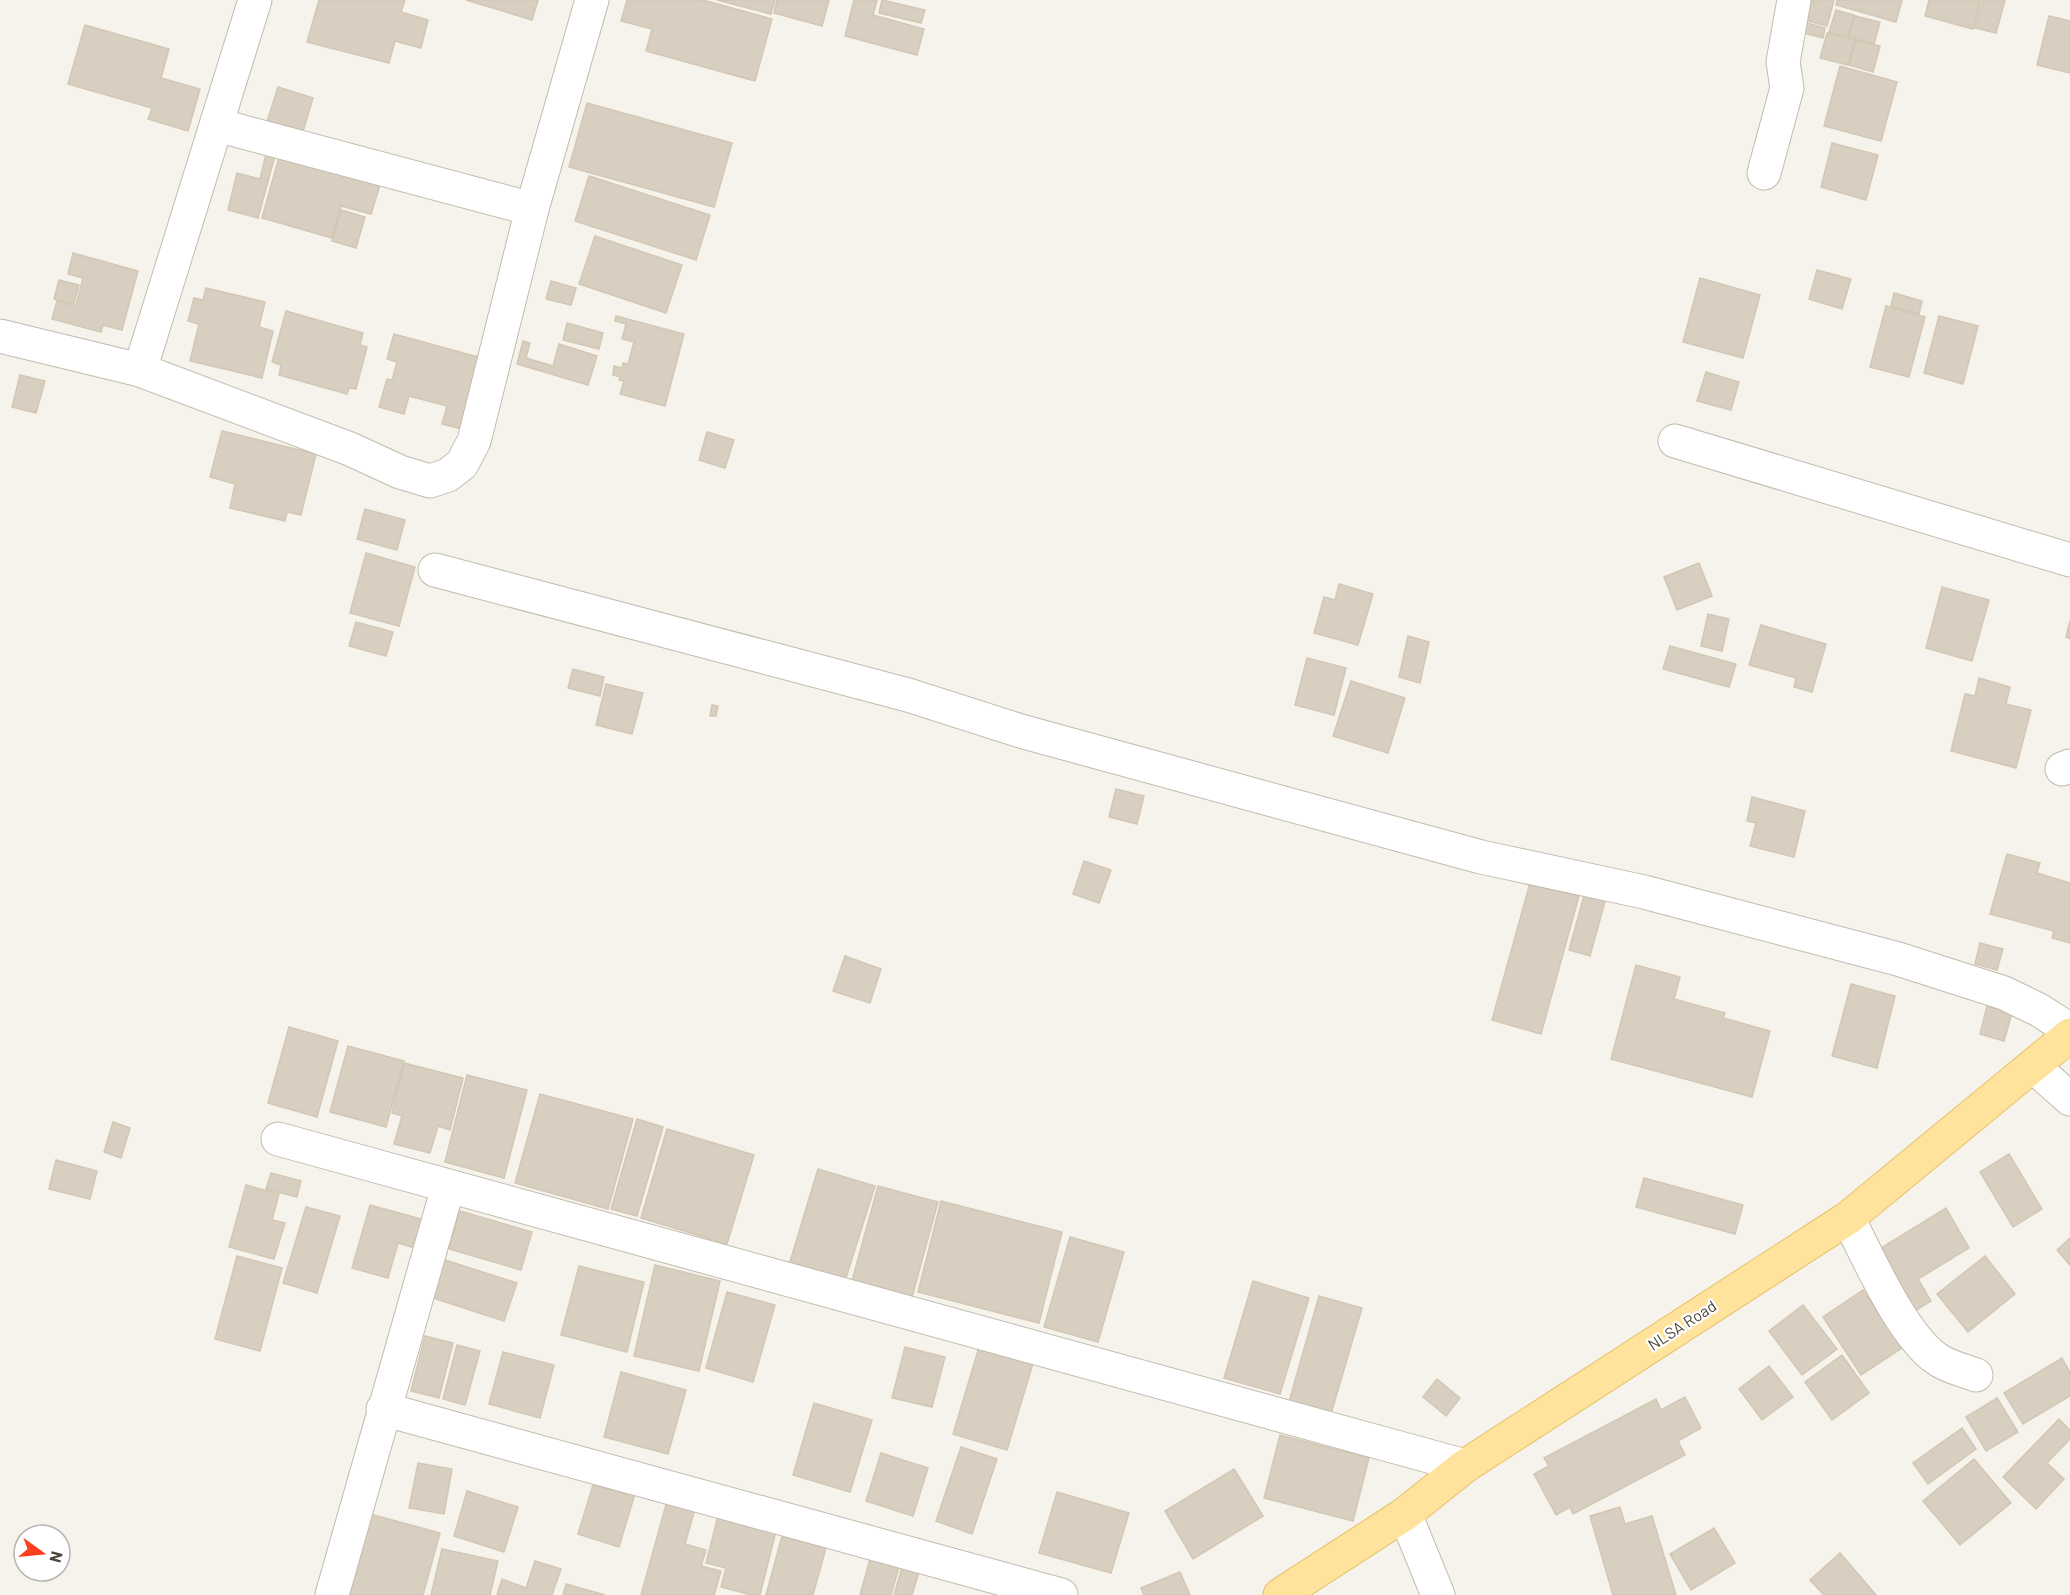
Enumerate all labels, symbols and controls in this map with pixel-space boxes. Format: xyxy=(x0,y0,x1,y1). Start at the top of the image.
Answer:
street label: NLSA Road xyxy=(1644,1295,1719,1354)
north arrow xyxy=(12,1523,72,1583)
text: N xyxy=(46,1549,68,1565)

